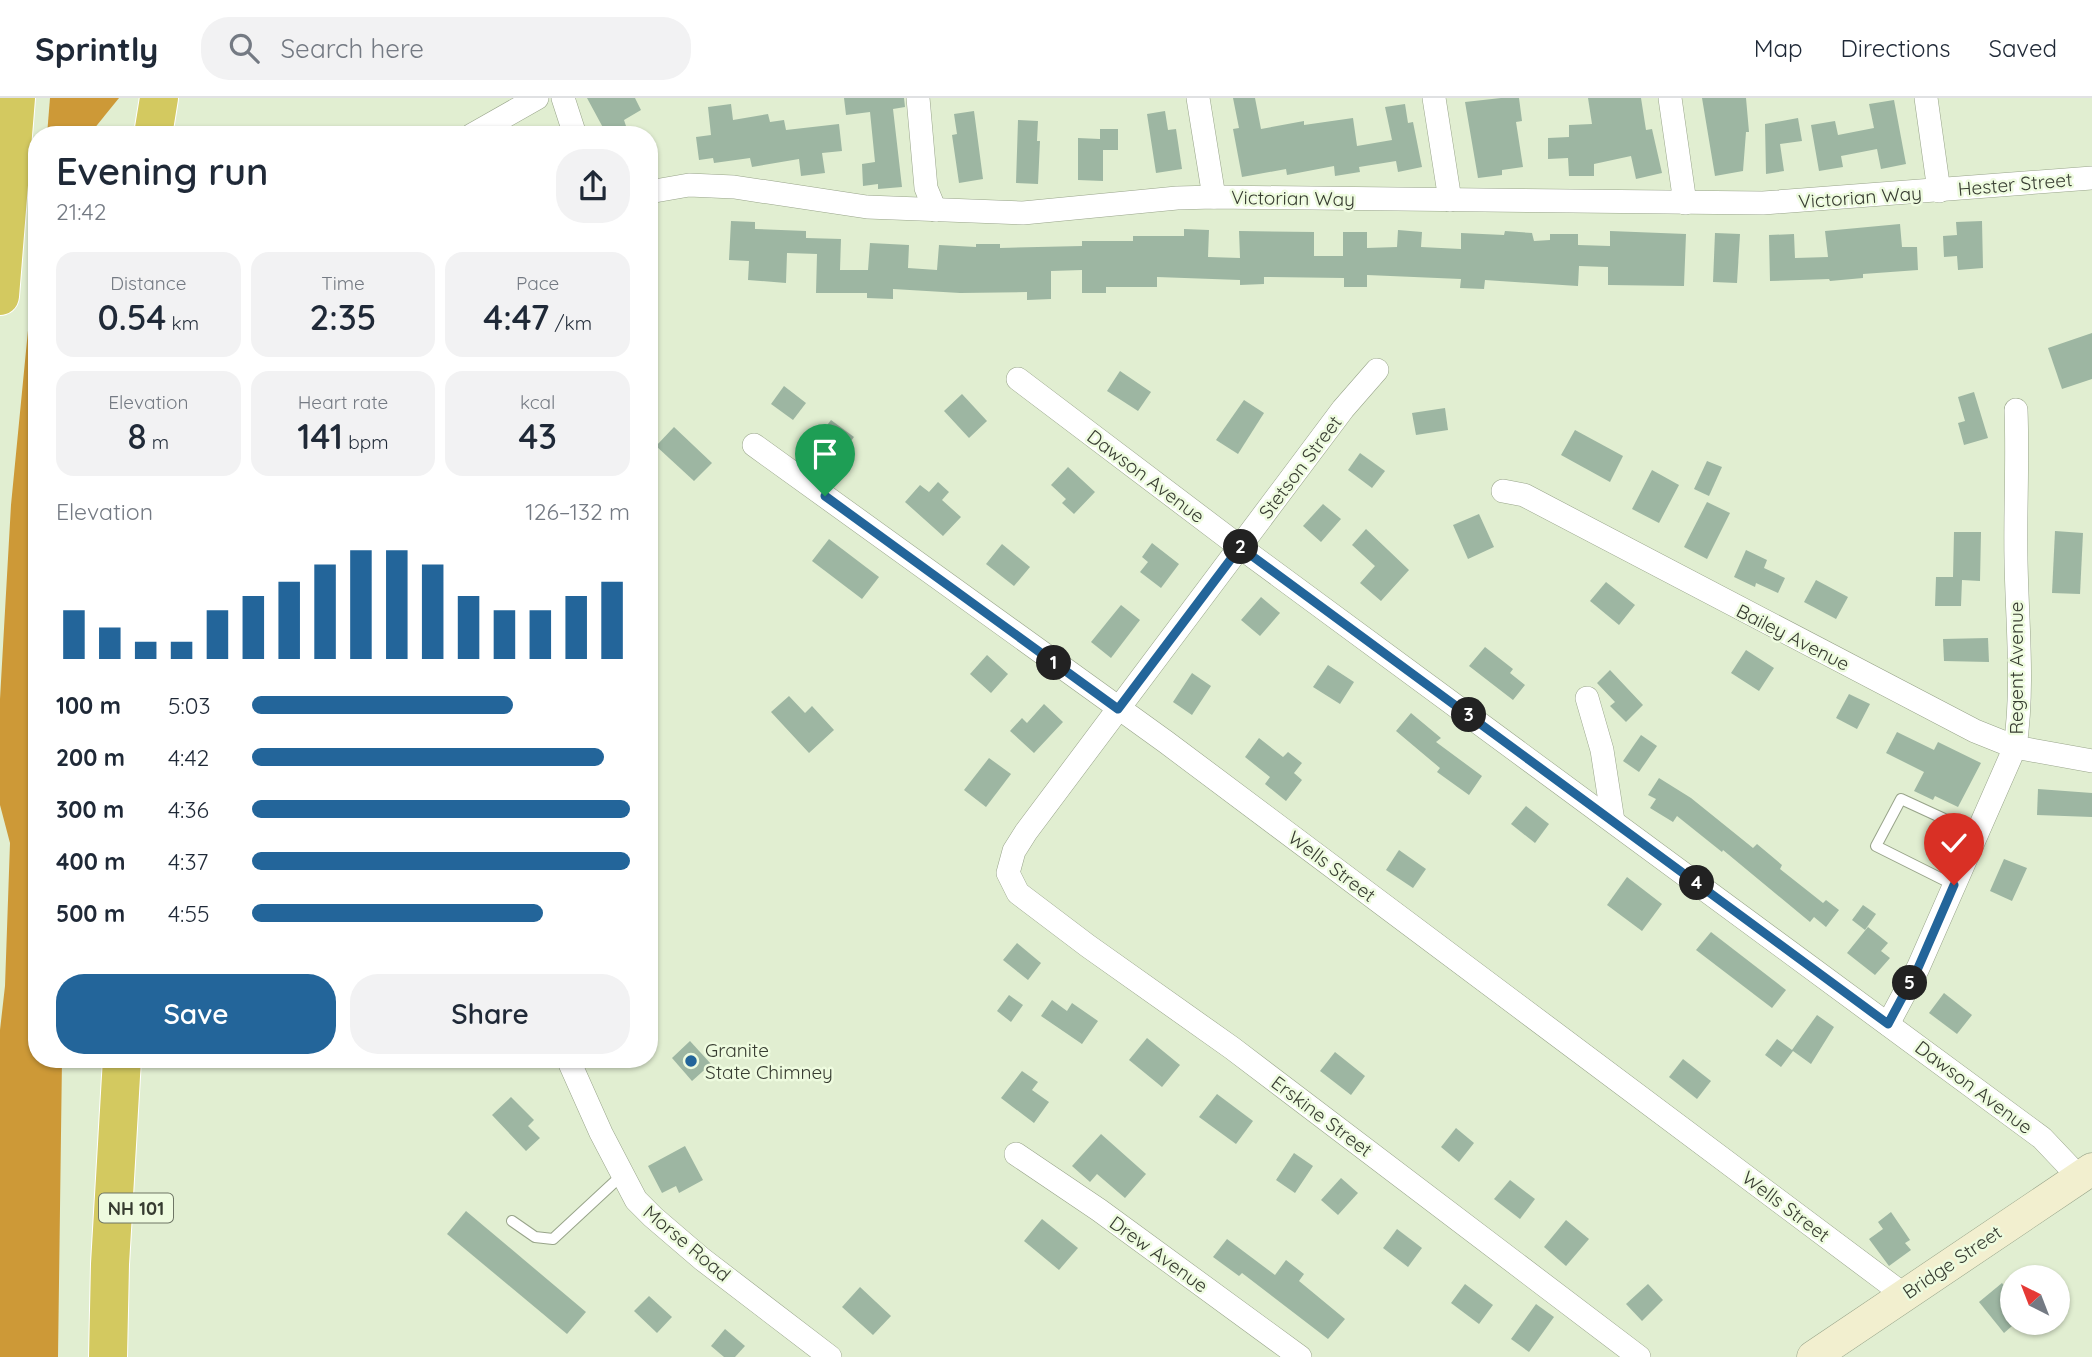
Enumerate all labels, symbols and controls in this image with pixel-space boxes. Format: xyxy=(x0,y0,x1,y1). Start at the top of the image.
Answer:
search box xyxy=(201,17,691,80)
text: Sprintly xyxy=(35,28,159,69)
icon: search xyxy=(225,29,263,67)
text: Search here xyxy=(281,32,424,65)
text: Map xyxy=(1754,33,1803,63)
text: Directions xyxy=(1841,33,1951,63)
text: Saved xyxy=(1989,33,2057,63)
text: Evening run xyxy=(56,147,269,195)
button: share xyxy=(556,149,630,223)
street label: Hester Street xyxy=(1957,167,2073,201)
street label: Victorian Way xyxy=(1797,181,1923,213)
street label: Victorian Way xyxy=(1231,185,1355,211)
text: 21:42 xyxy=(56,197,106,226)
text: Distance xyxy=(110,271,186,295)
text: Time xyxy=(321,271,365,295)
text: Pace xyxy=(516,271,559,295)
text: 0.54 xyxy=(98,295,166,339)
text: 2:35 xyxy=(310,295,376,339)
text: 4:47 xyxy=(483,295,549,339)
text: km xyxy=(166,311,199,335)
text: /km xyxy=(549,311,592,335)
text: Elevation xyxy=(108,390,188,414)
text: Heart rate xyxy=(298,390,388,414)
text: kcal xyxy=(520,390,555,414)
street label: Stetson Street xyxy=(1253,411,1347,523)
text: 8 xyxy=(128,414,147,458)
text: 141 xyxy=(297,414,343,458)
text: 43 xyxy=(518,414,557,458)
pin xyxy=(795,424,855,496)
street label: Dawson Avenue xyxy=(1083,424,1209,528)
text: m xyxy=(147,430,169,454)
text: bpm xyxy=(343,430,389,454)
icon: arrive xyxy=(806,435,844,473)
text: Elevation xyxy=(56,497,153,526)
text: 126–132 m xyxy=(525,497,630,526)
pin: 2 xyxy=(1224,530,1258,564)
text: 2 xyxy=(1235,534,1246,558)
street label: Bailey Avenue xyxy=(1732,598,1854,676)
street label: Regent Avenue xyxy=(2004,601,2028,735)
pin: 1 xyxy=(1036,646,1072,680)
text: 1 xyxy=(1050,650,1057,674)
text: 100 m xyxy=(56,691,121,720)
text: 5:03 xyxy=(168,691,211,720)
pin: 3 xyxy=(1452,698,1486,732)
text: 3 xyxy=(1463,702,1474,726)
text: 200 m xyxy=(56,743,125,772)
text: 4:42 xyxy=(168,743,209,772)
text: 300 m xyxy=(56,795,124,824)
text: 4:36 xyxy=(168,795,209,824)
pin xyxy=(1924,813,1984,885)
icon: check xyxy=(1935,824,1973,862)
street label: Wells Street xyxy=(1283,825,1381,907)
text: 400 m xyxy=(56,847,125,876)
text: 4:37 xyxy=(168,847,208,876)
pin: 4 xyxy=(1680,866,1714,900)
text: 4 xyxy=(1691,870,1702,894)
text: 500 m xyxy=(56,899,125,928)
text: 4:55 xyxy=(168,899,210,928)
pin: 5 xyxy=(1892,966,1927,1001)
text: 5 xyxy=(1904,970,1915,994)
button: Save xyxy=(56,974,336,1054)
button: Share xyxy=(350,974,630,1054)
street label: Dawson Avenue xyxy=(1911,1035,2037,1139)
place label: Granite State Chimney xyxy=(705,1038,833,1084)
marker: Granite State Chimney xyxy=(683,1053,699,1069)
street label: Erskine Street xyxy=(1267,1070,1377,1162)
street label: Wells Street xyxy=(1737,1165,1835,1247)
road number: NH 101 xyxy=(99,1194,173,1223)
street label: Morse Road xyxy=(639,1200,735,1286)
street label: Drew Avenue xyxy=(1105,1210,1213,1298)
street label: Bridge Street xyxy=(1898,1220,2006,1304)
north arrow xyxy=(2000,1265,2070,1335)
map controls xyxy=(2000,1265,2070,1335)

